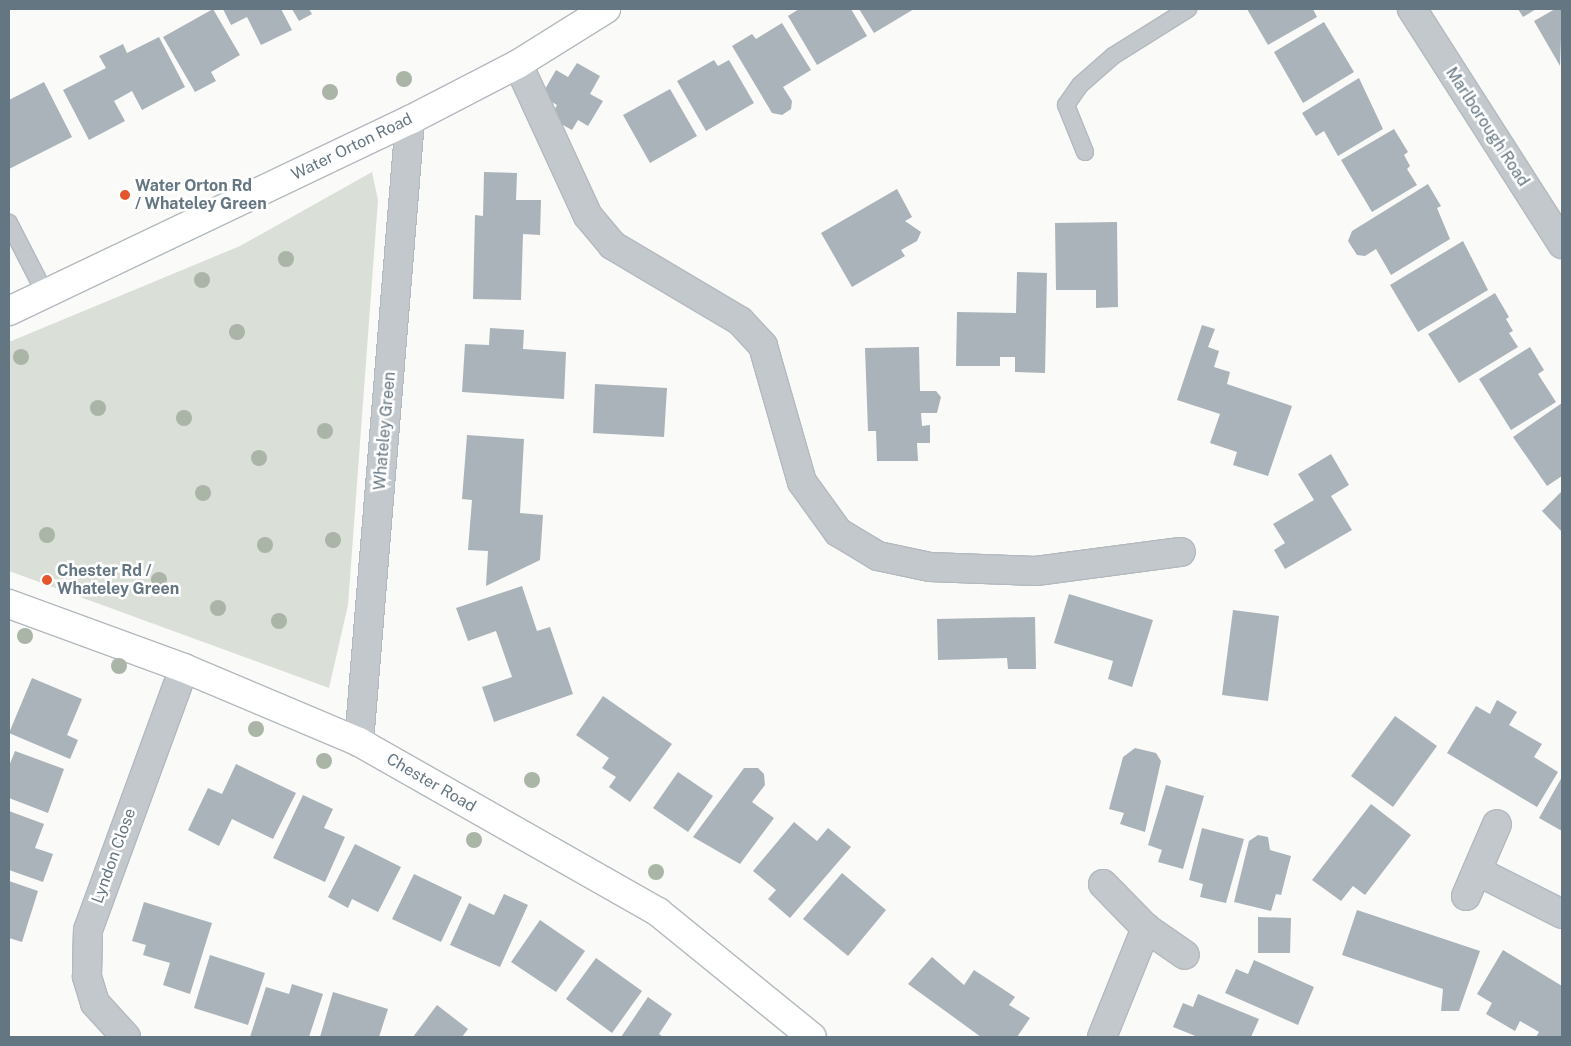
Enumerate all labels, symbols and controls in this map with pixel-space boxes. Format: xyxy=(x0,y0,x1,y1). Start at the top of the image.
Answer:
street label: Marlborough Road xyxy=(1441,64,1533,190)
street label: Water Orton Road xyxy=(288,109,416,185)
place label: Water Orton Rd / Whateley Green xyxy=(135,176,267,214)
marker: Water Orton Rd / Whateley Green xyxy=(119,189,131,201)
street label: Whateley Green xyxy=(370,371,400,491)
place label: Chester Rd / Whateley Green xyxy=(57,561,179,599)
marker: Chester Rd / Whateley Green xyxy=(41,574,53,586)
street label: Chester Road xyxy=(383,750,479,816)
street label: Lyndon Close xyxy=(88,806,140,906)

